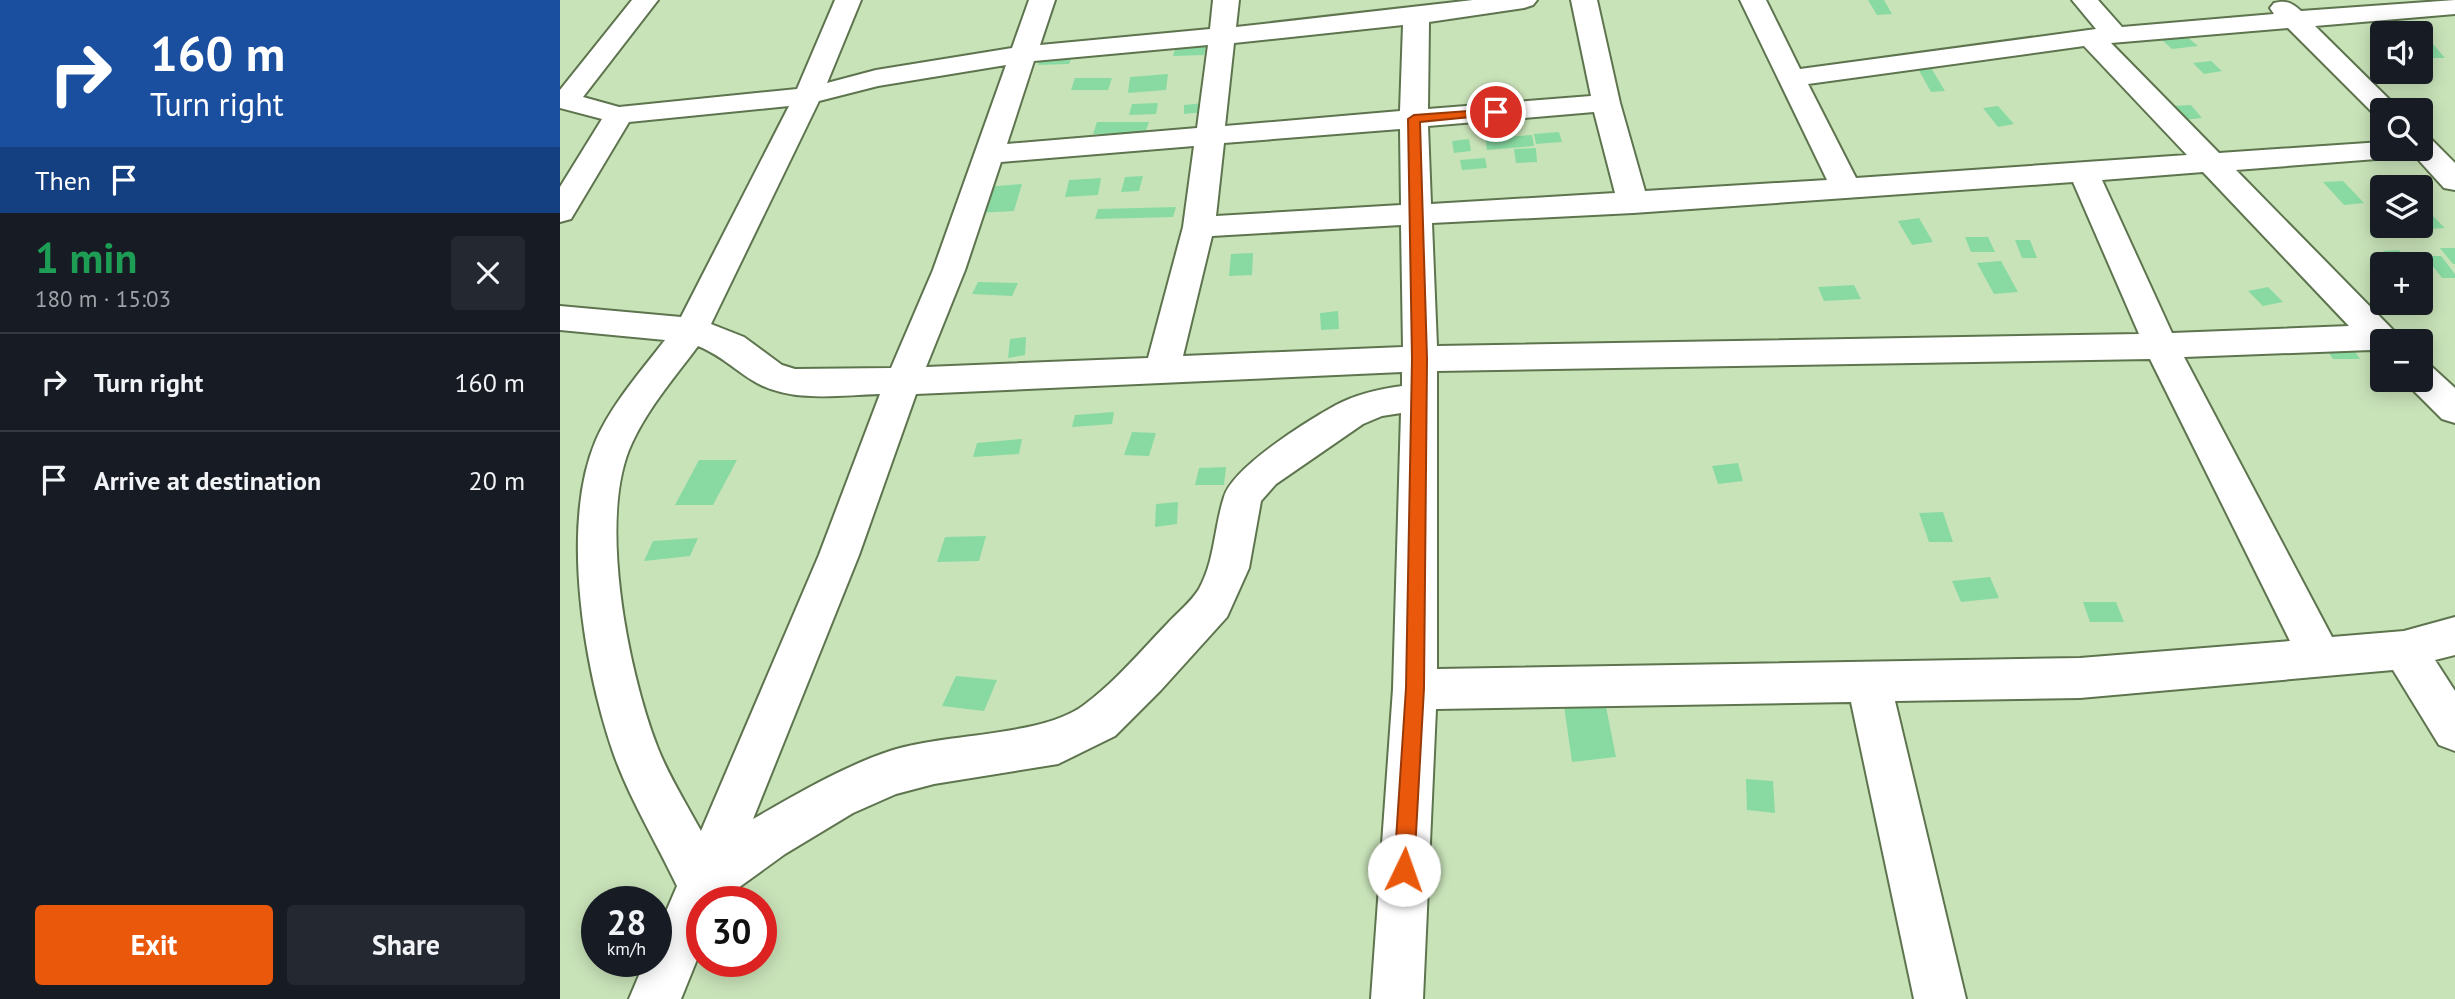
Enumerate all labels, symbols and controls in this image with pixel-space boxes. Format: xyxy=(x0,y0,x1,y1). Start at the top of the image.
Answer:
text: 160 m xyxy=(150,21,285,85)
map controls xyxy=(2370,21,2433,392)
button: sound xyxy=(2370,21,2433,84)
icon: right xyxy=(35,28,126,119)
pin xyxy=(1466,82,1526,142)
text: Turn right xyxy=(150,83,284,125)
icon: arrive xyxy=(1477,93,1515,131)
button: search xyxy=(2370,98,2433,161)
icon: arrive xyxy=(105,161,143,199)
text: Then xyxy=(35,164,91,197)
button: layers xyxy=(2370,175,2433,238)
text: 1 min xyxy=(35,230,137,285)
button: close xyxy=(451,236,525,310)
button: + xyxy=(2370,252,2433,315)
text: 180 m · 15:03 xyxy=(35,284,171,313)
button: − xyxy=(2370,329,2433,392)
icon: right xyxy=(35,363,73,401)
text: Turn right xyxy=(94,366,203,399)
text: 160 m xyxy=(454,366,525,399)
icon: arrive xyxy=(35,461,73,499)
text: Arrive at destination xyxy=(94,464,321,497)
text: 20 m xyxy=(469,464,525,497)
position arrow xyxy=(1367,833,1441,907)
speed limit sign: 30 xyxy=(686,886,777,977)
text: 28 xyxy=(607,899,646,945)
button: Exit xyxy=(35,905,273,985)
button: Share xyxy=(287,905,525,985)
text: km/h xyxy=(607,937,646,960)

